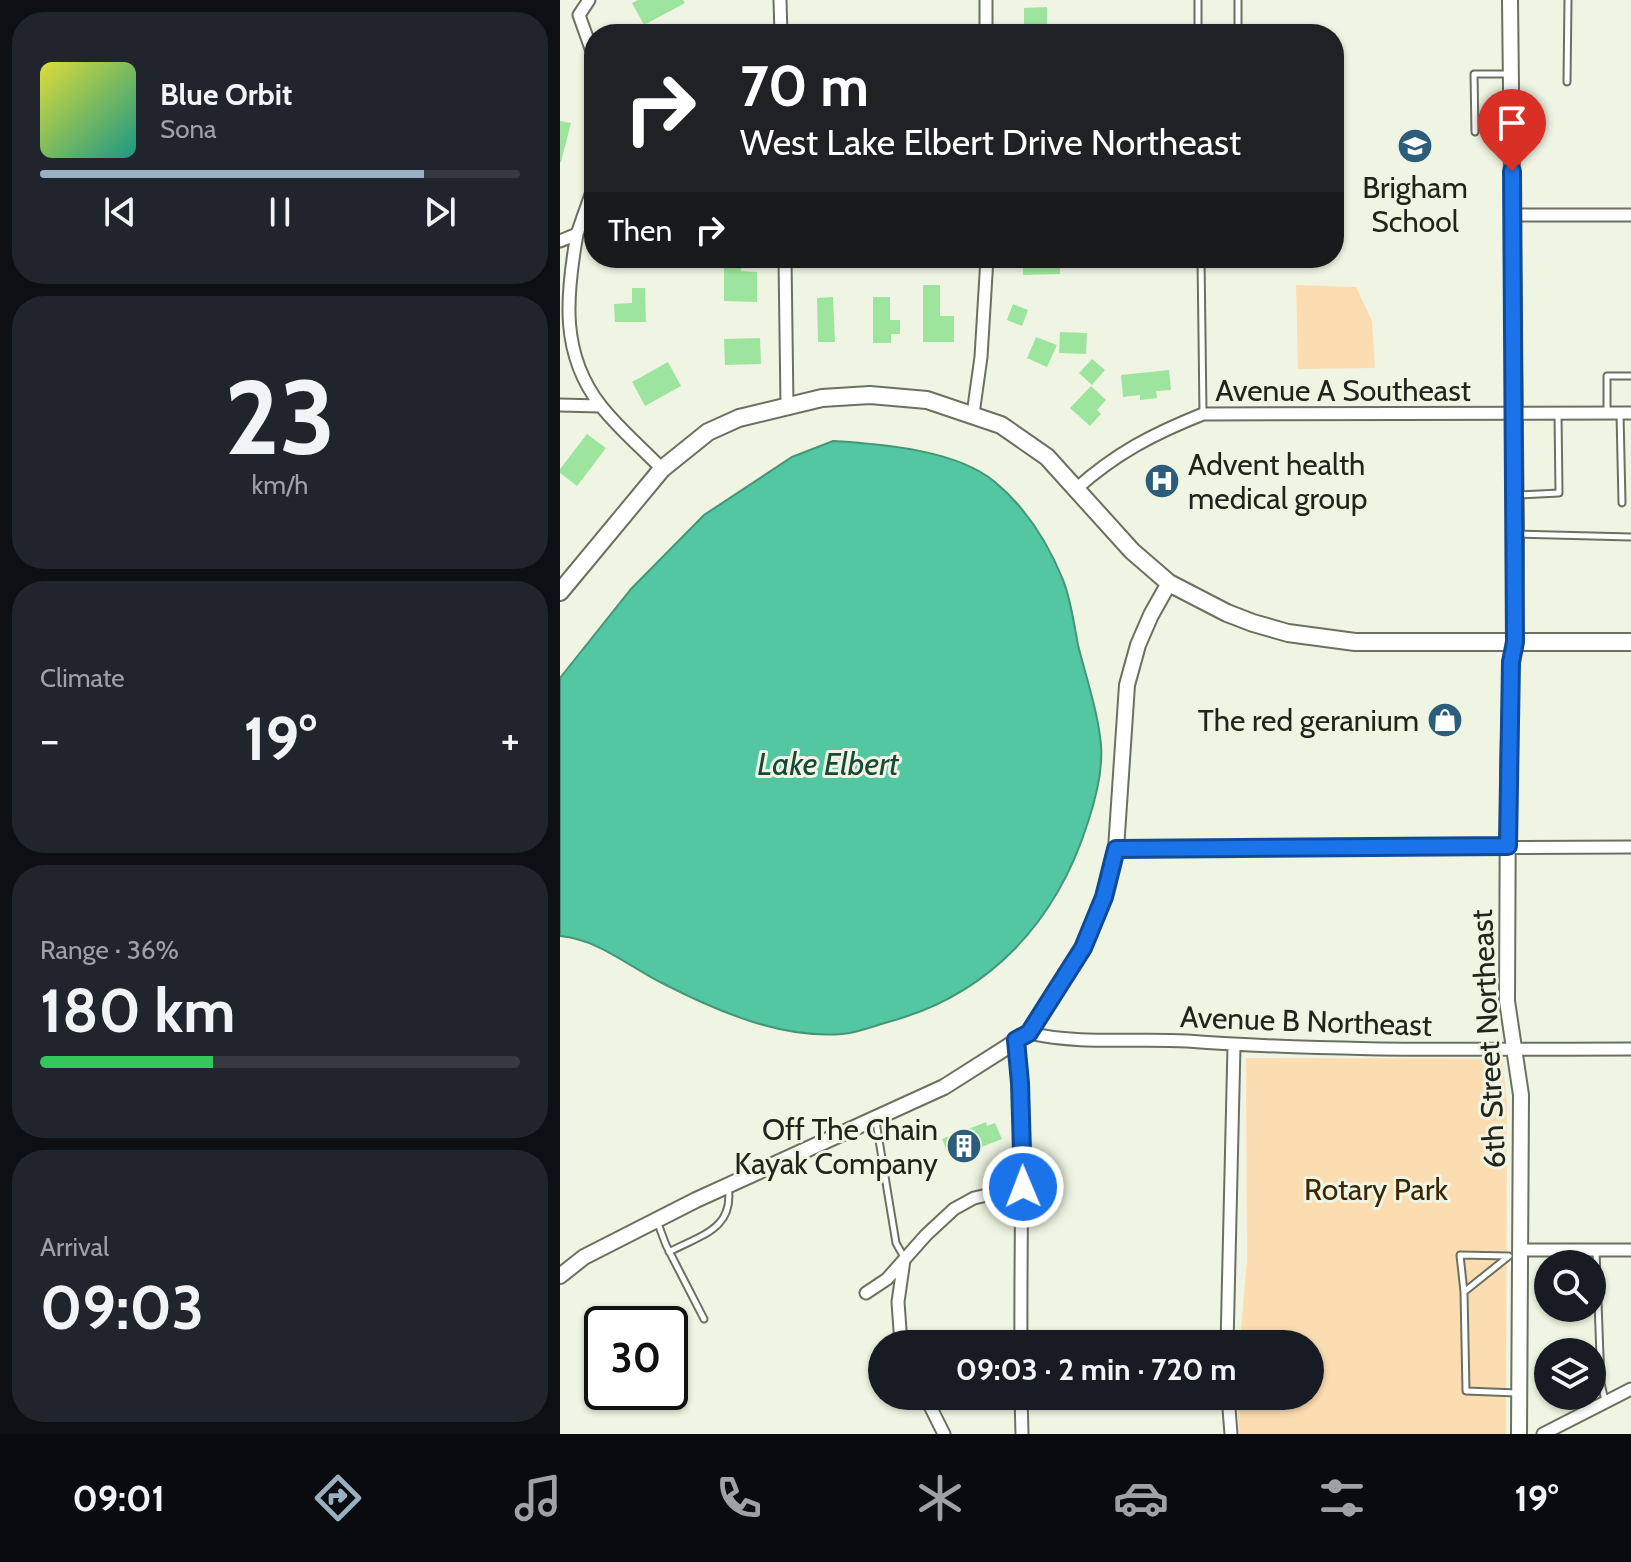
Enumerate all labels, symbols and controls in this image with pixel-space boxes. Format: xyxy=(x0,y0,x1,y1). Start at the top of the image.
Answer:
text: 70 m xyxy=(740,52,869,120)
icon: right xyxy=(608,56,712,160)
text: Blue Orbit xyxy=(160,76,292,113)
pin xyxy=(1478,89,1546,171)
icon: arrive xyxy=(1490,101,1534,145)
text: Sona xyxy=(160,113,217,145)
text: West Lake Elbert Drive Northeast xyxy=(740,120,1241,164)
school or university icon: Brigham School xyxy=(1396,127,1434,165)
place label: Brigham School xyxy=(1362,169,1468,240)
icon: previous xyxy=(98,190,142,234)
icon: pause xyxy=(258,190,302,234)
icon: next xyxy=(418,190,462,234)
icon: right xyxy=(688,208,732,252)
text: Then xyxy=(608,212,672,249)
text: 23 xyxy=(224,354,336,480)
street label: Avenue A Southeast xyxy=(1215,372,1471,409)
place label: Advent health medical group xyxy=(1188,446,1368,517)
hospital icon: Advent health medical group xyxy=(1143,462,1181,500)
text: km/h xyxy=(252,469,308,501)
text: Climate xyxy=(40,662,125,694)
shop icon: The red geranium xyxy=(1426,701,1464,739)
text: 19° xyxy=(243,702,317,775)
place label: The red geranium xyxy=(1198,702,1419,739)
text: − xyxy=(40,713,59,766)
text: + xyxy=(501,713,520,766)
water label: Lake Elbert xyxy=(757,744,900,783)
street label: 6th Street Northeast xyxy=(1463,909,1513,1169)
text: Range · 36% xyxy=(40,934,179,966)
text: 180 km xyxy=(40,974,235,1047)
street label: Avenue B Northeast xyxy=(1179,998,1433,1044)
place label: Off The Chain Kayak Company xyxy=(734,1111,938,1182)
building icon: Off The Chain Kayak Company xyxy=(945,1127,983,1165)
position arrow xyxy=(981,1145,1065,1229)
park label: Rotary Park xyxy=(1304,1171,1448,1208)
text: Arrival xyxy=(40,1231,109,1263)
map controls xyxy=(1534,1250,1606,1410)
button: search xyxy=(1534,1250,1606,1322)
text: 09:03 xyxy=(40,1271,204,1344)
speed limit sign: 30 xyxy=(584,1306,688,1410)
button: layers xyxy=(1534,1338,1606,1410)
text: 09:03 · 2 min · 720 m xyxy=(956,1351,1236,1388)
icon: directions xyxy=(310,1470,366,1526)
icon: music xyxy=(510,1470,566,1526)
icon: phone xyxy=(711,1470,767,1526)
icon: climate xyxy=(912,1470,968,1526)
icon: car xyxy=(1113,1470,1169,1526)
icon: filters xyxy=(1314,1470,1370,1526)
text: 09:01 xyxy=(72,1476,165,1520)
text: 19° xyxy=(1515,1476,1558,1520)

